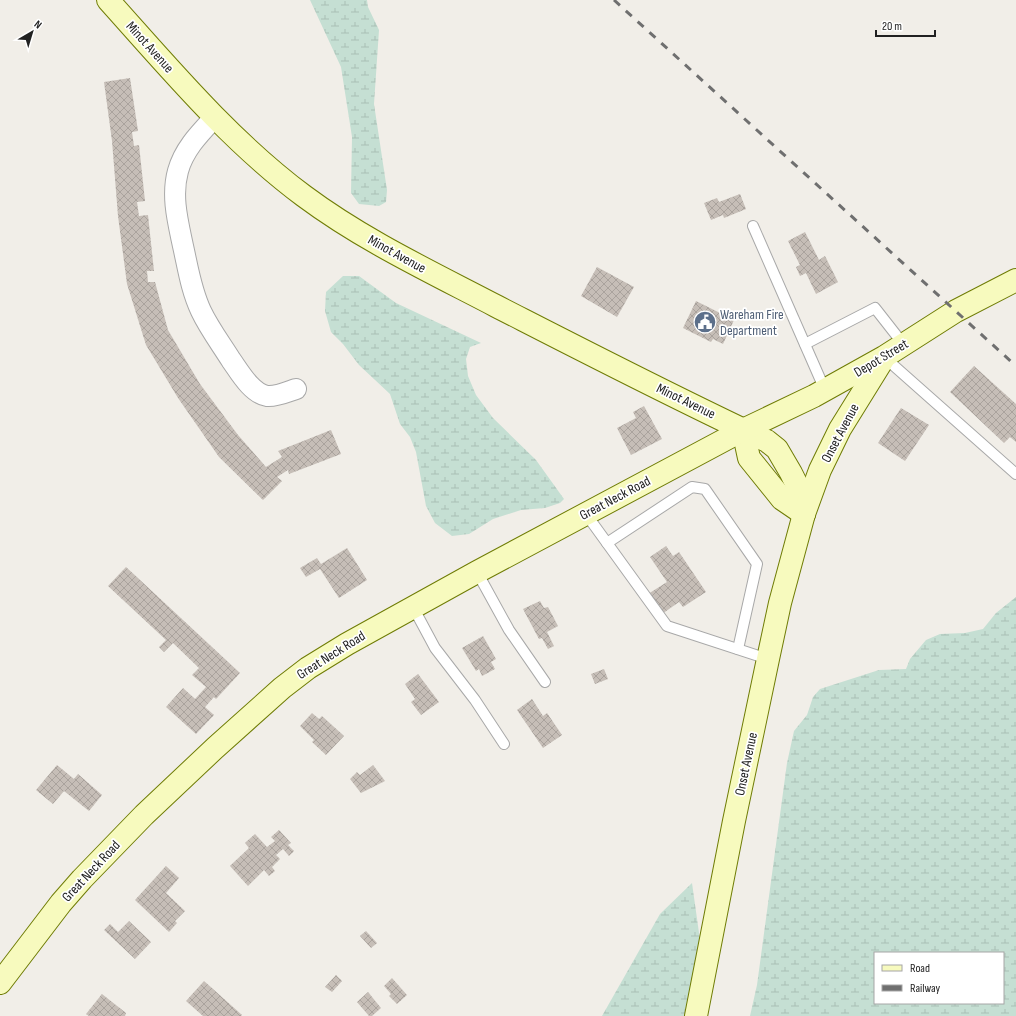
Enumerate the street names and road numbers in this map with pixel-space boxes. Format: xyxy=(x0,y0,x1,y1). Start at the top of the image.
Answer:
street label: Minot Avenue xyxy=(122,18,178,76)
street label: Minot Avenue xyxy=(365,231,429,277)
street label: Depot Street xyxy=(851,335,911,381)
street label: Minot Avenue xyxy=(654,379,718,423)
street label: Onset Avenue xyxy=(817,401,863,465)
street label: Great Neck Road xyxy=(577,472,653,524)
street label: Great Neck Road xyxy=(294,627,369,683)
street label: Onset Avenue xyxy=(731,731,761,797)
street label: Great Neck Road xyxy=(58,837,124,905)

